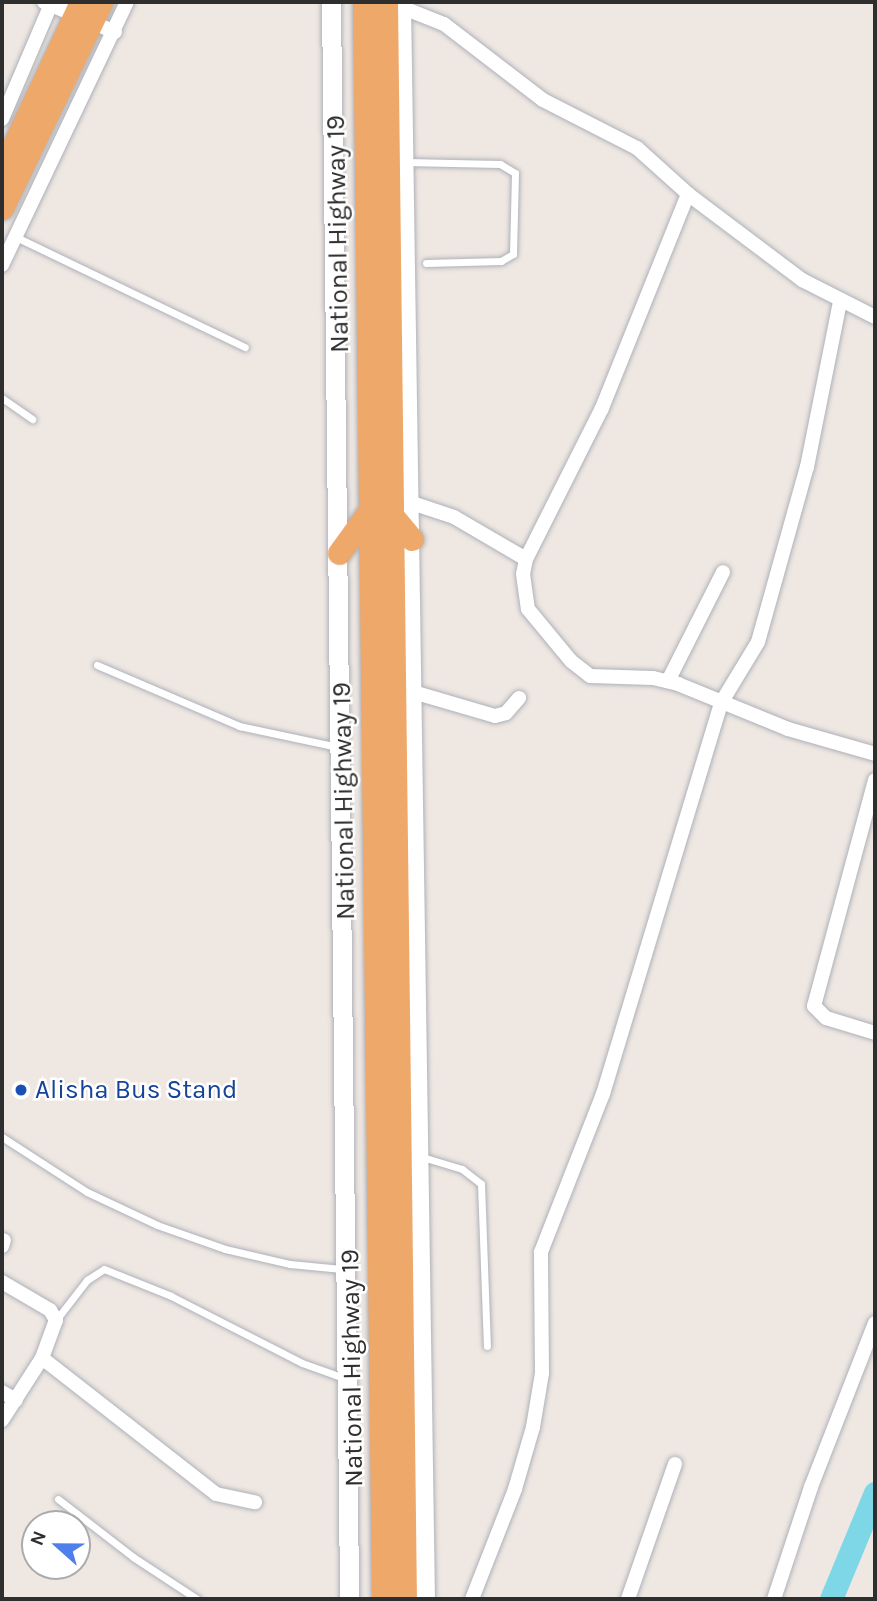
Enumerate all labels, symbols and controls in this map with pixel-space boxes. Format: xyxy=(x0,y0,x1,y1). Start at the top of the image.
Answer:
street label: National Highway 19 xyxy=(320,115,356,353)
street label: National Highway 19 xyxy=(326,682,362,920)
place label: Alisha Bus Stand xyxy=(35,1074,237,1106)
marker: Alisha Bus Stand xyxy=(13,1082,29,1098)
street label: National Highway 19 xyxy=(334,1249,370,1487)
north arrow xyxy=(21,1510,91,1580)
text: N xyxy=(26,1528,51,1548)

